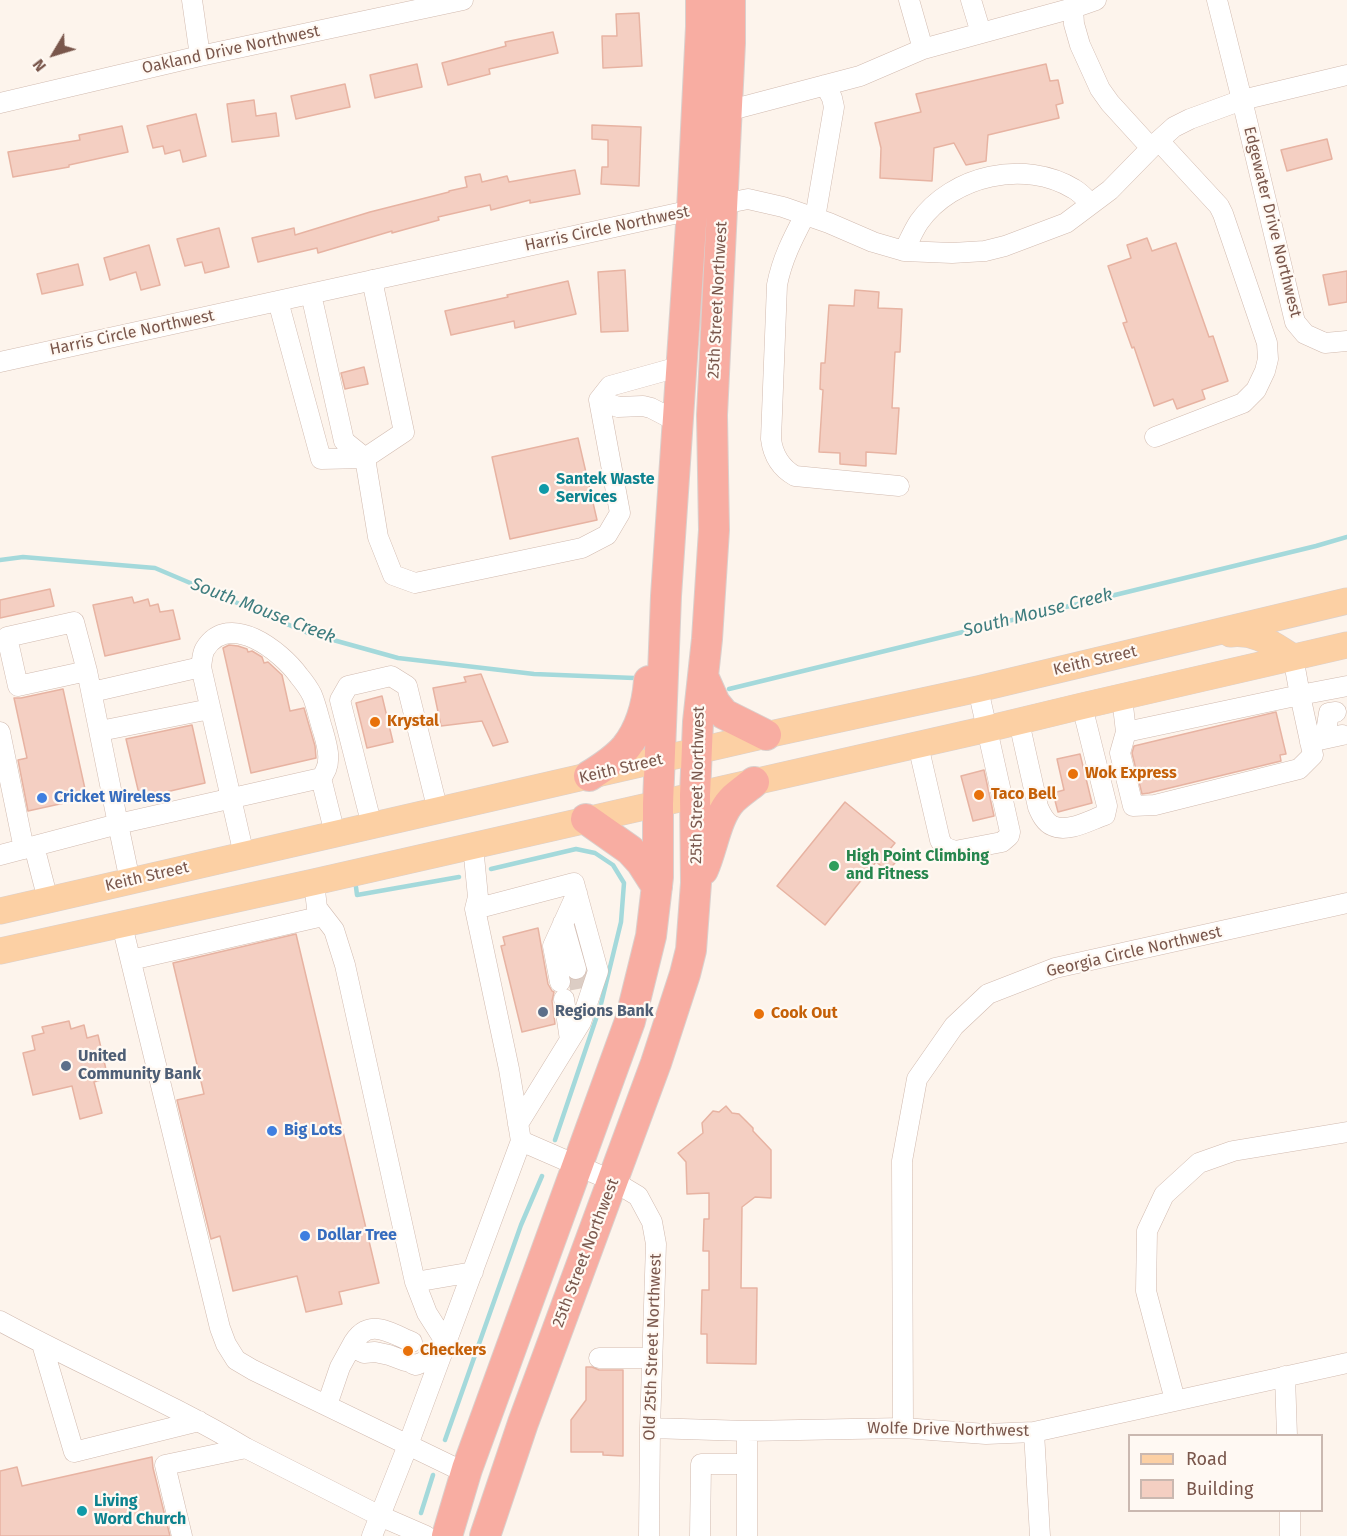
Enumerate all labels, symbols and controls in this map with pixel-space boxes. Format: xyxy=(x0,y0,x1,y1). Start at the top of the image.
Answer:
street label: Oakland Drive Northwest xyxy=(140,22,322,78)
north arrow xyxy=(24,24,84,84)
text: N xyxy=(29,55,50,75)
street label: Edgewater Drive Northwest xyxy=(1239,125,1305,319)
street label: Harris Circle Northwest xyxy=(523,202,691,256)
street label: 25th Street Northwest xyxy=(704,221,732,379)
street label: Harris Circle Northwest xyxy=(48,306,216,360)
place label: Santek Waste Services xyxy=(556,470,655,508)
marker: Santek Waste Services xyxy=(537,482,551,496)
water label: South Mouse Creek xyxy=(188,573,338,649)
water label: South Mouse Creek xyxy=(961,584,1115,642)
street label: Keith Street xyxy=(1051,642,1139,680)
street label: 25th Street Northwest xyxy=(687,706,709,864)
place label: Krystal xyxy=(387,712,439,732)
marker: Krystal xyxy=(368,715,382,729)
street label: Keith Street xyxy=(577,750,665,788)
place label: Wok Express xyxy=(1085,764,1177,784)
marker: Wok Express xyxy=(1066,767,1080,781)
place label: Taco Bell xyxy=(991,785,1056,805)
place label: Cricket Wireless xyxy=(54,788,171,808)
marker: Taco Bell xyxy=(972,788,986,802)
marker: Cricket Wireless xyxy=(35,791,49,805)
place label: High Point Climbing and Fitness xyxy=(846,847,989,885)
street label: Keith Street xyxy=(103,858,191,896)
marker: High Point Climbing and Fitness xyxy=(827,859,841,873)
street label: Georgia Circle Northwest xyxy=(1044,922,1224,982)
place label: Regions Bank xyxy=(555,1002,654,1022)
place label: Cook Out xyxy=(771,1004,838,1024)
marker: Regions Bank xyxy=(536,1005,550,1019)
marker: Cook Out xyxy=(752,1007,766,1021)
place label: United Community Bank xyxy=(78,1047,201,1085)
marker: United Community Bank xyxy=(59,1059,73,1073)
place label: Big Lots xyxy=(284,1121,342,1141)
marker: Big Lots xyxy=(265,1124,279,1138)
street label: 25th Street Northwest xyxy=(549,1176,623,1330)
place label: Dollar Tree xyxy=(317,1226,397,1246)
marker: Dollar Tree xyxy=(298,1229,312,1243)
street label: Old 25th Street Northwest xyxy=(640,1253,666,1441)
place label: Checkers xyxy=(420,1341,486,1361)
marker: Checkers xyxy=(401,1344,415,1358)
street label: Wolfe Drive Northwest xyxy=(867,1419,1029,1441)
legend xyxy=(1128,1434,1323,1512)
text: Road xyxy=(1186,1448,1228,1470)
text: Building xyxy=(1186,1478,1253,1500)
place label: Living Word Church xyxy=(94,1492,186,1530)
marker: Living Word Church xyxy=(75,1504,89,1518)

